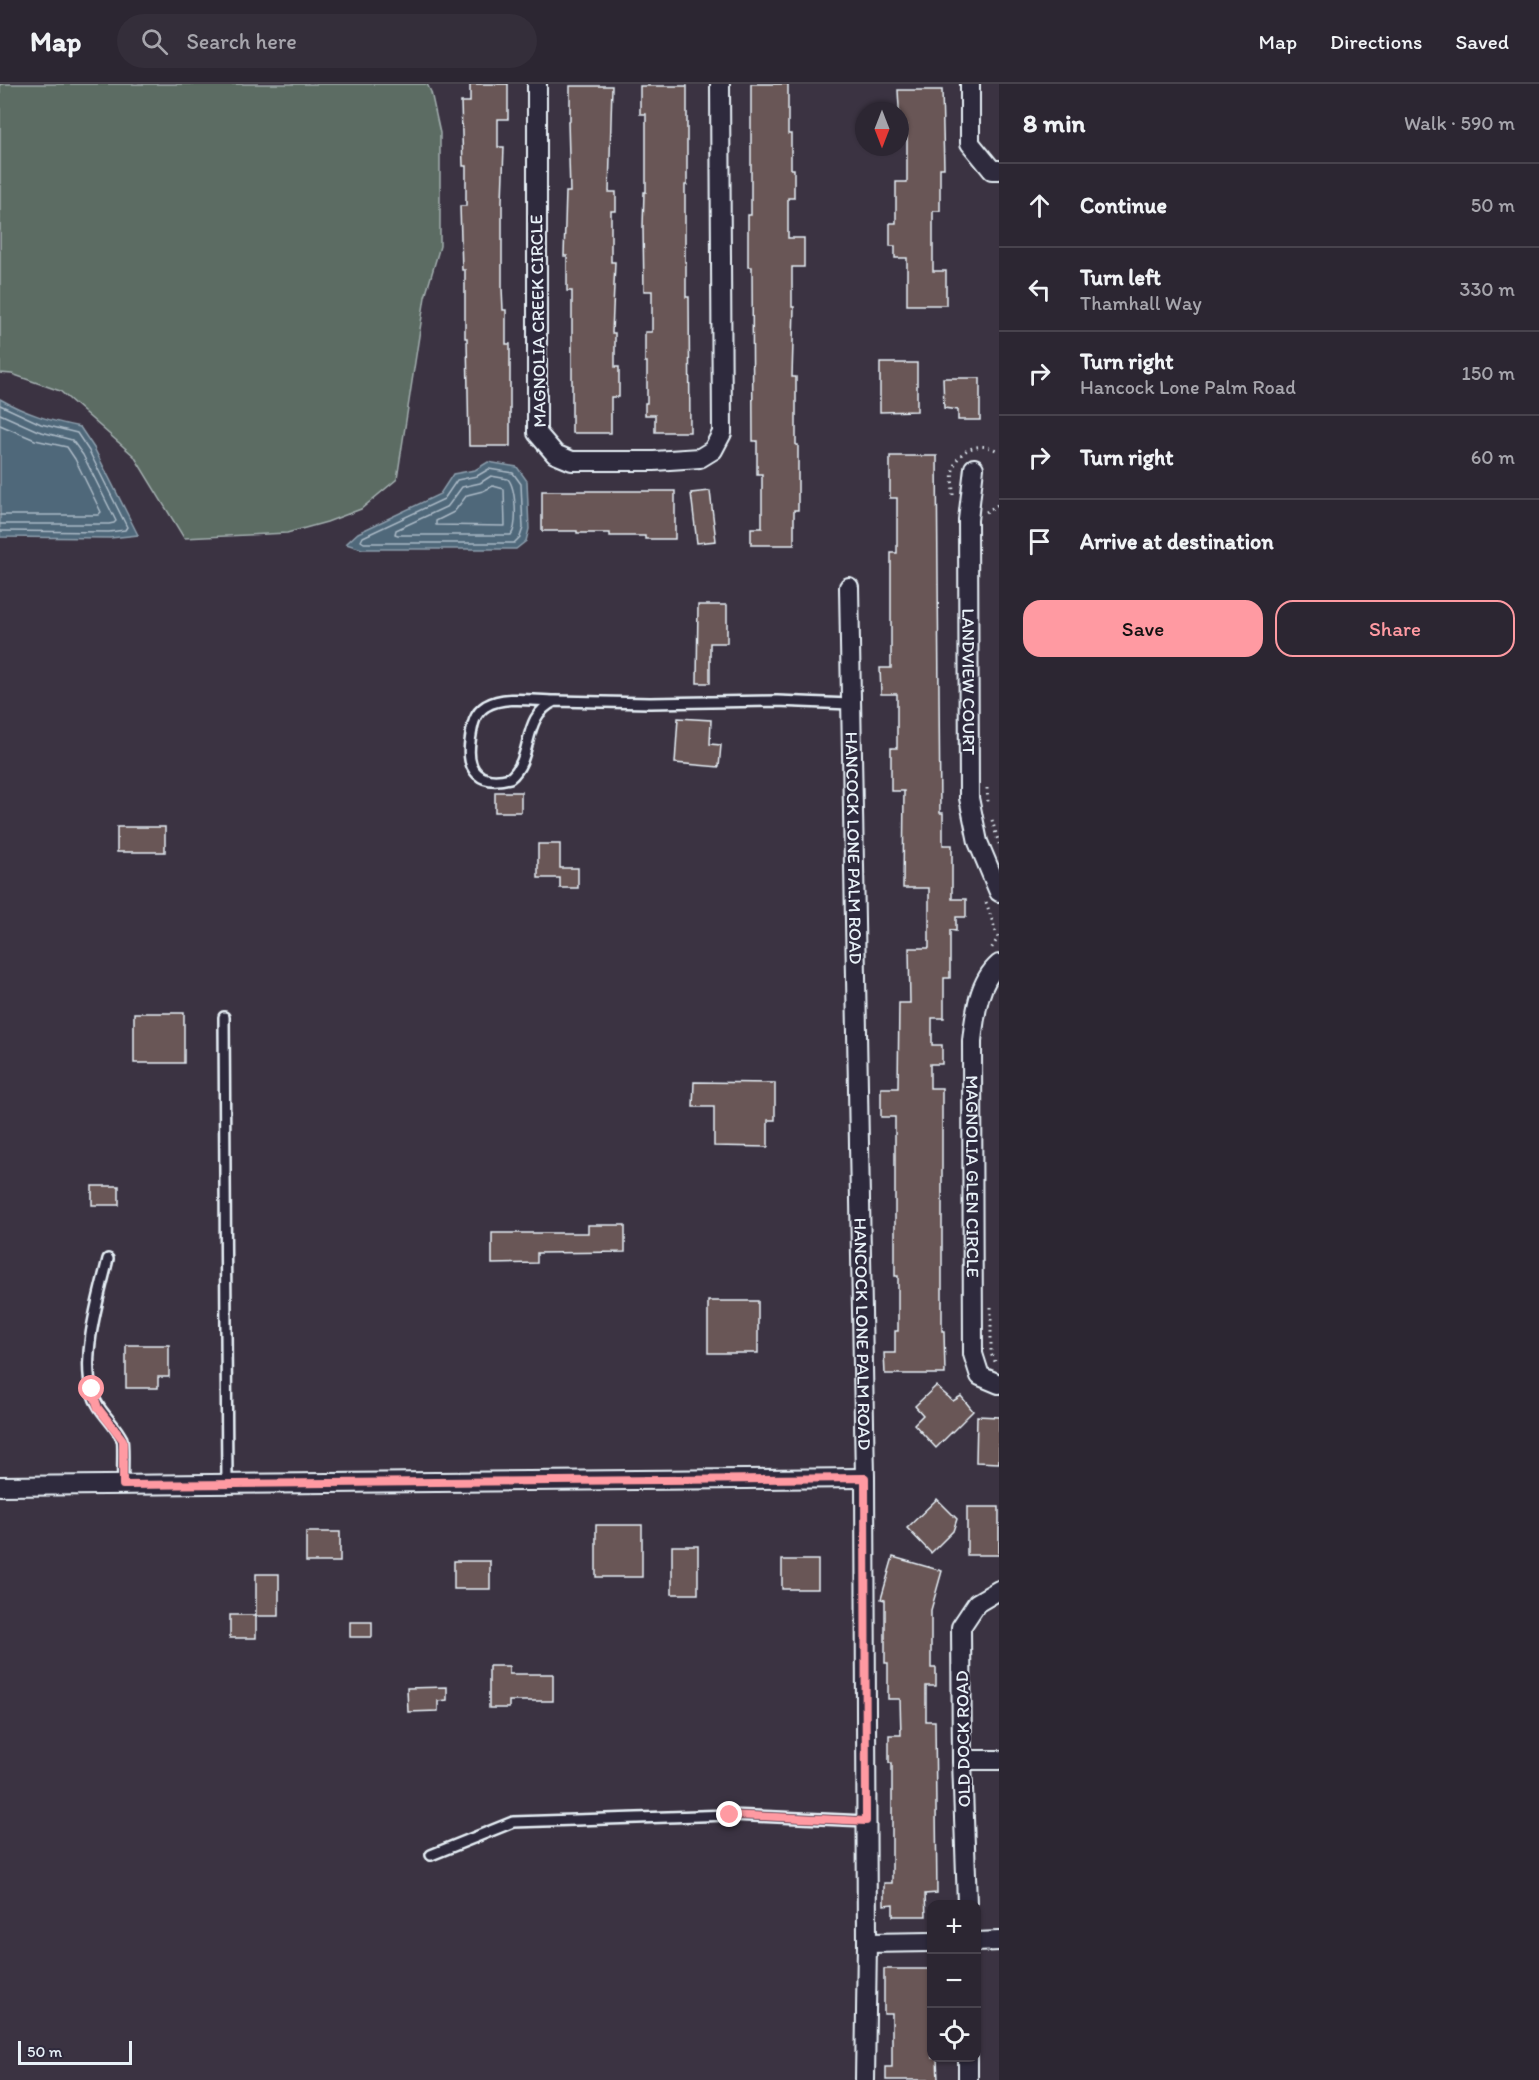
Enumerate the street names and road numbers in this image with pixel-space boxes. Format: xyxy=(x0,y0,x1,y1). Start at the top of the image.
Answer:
street label: MAGNOLIA CREEK CIRCLE xyxy=(525,214,551,428)
street label: LANDVIEW COURT xyxy=(957,608,980,755)
street label: HANCOCK LONE PALM ROAD xyxy=(841,731,867,965)
street label: MAGNOLIA GLEN CIRCLE xyxy=(961,1075,984,1278)
street label: HANCOCK LONE PALM ROAD xyxy=(849,1217,876,1450)
street label: OLD DOCK ROAD xyxy=(951,1670,975,1808)

